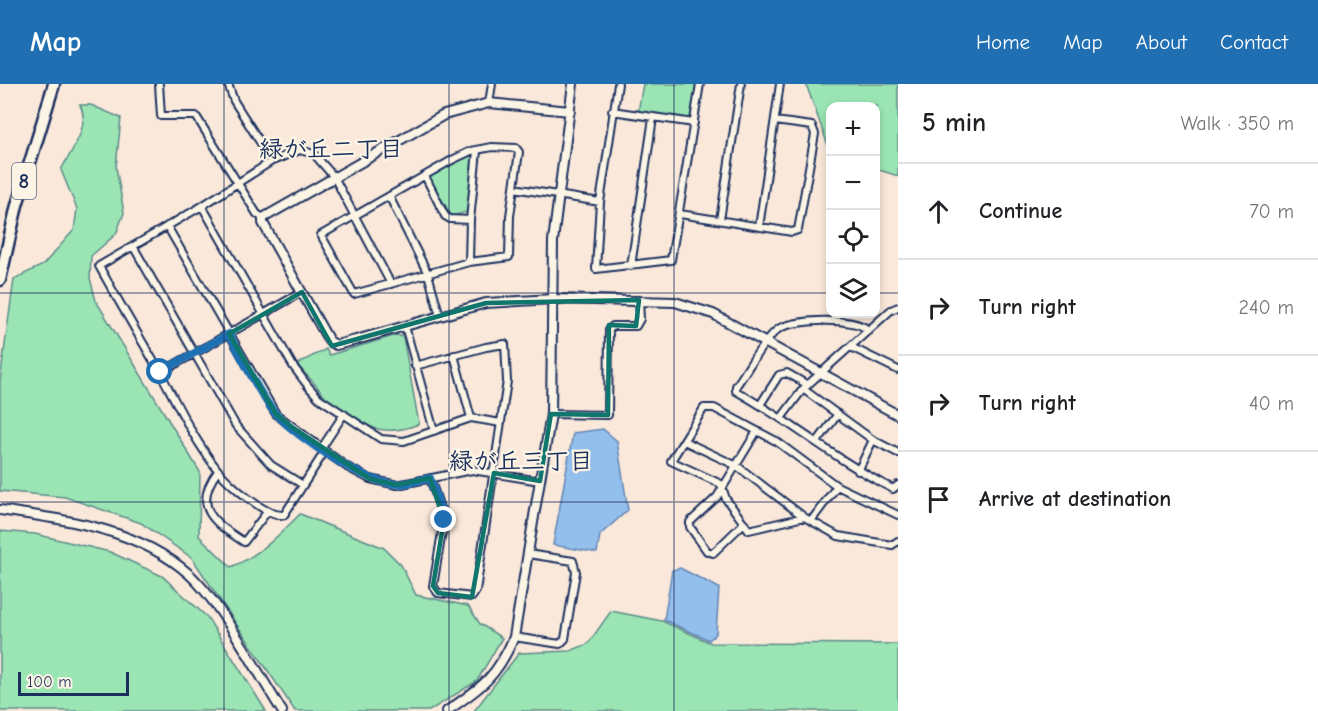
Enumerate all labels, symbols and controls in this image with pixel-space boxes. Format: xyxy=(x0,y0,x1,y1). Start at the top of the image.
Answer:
text: Map xyxy=(30,26,81,58)
text: Home xyxy=(976,30,1030,54)
text: Map xyxy=(1063,30,1103,54)
text: About xyxy=(1136,30,1187,54)
text: Contact xyxy=(1220,30,1288,54)
map controls xyxy=(826,102,880,318)
button: + xyxy=(826,102,880,156)
text: 5 min xyxy=(922,108,986,138)
text: Walk · 350 m xyxy=(1180,112,1294,135)
district label: 緑が丘二丁目 xyxy=(259,135,403,163)
button: − xyxy=(826,156,880,210)
road number: 8 xyxy=(12,163,36,199)
icon: ahead xyxy=(922,195,955,228)
text: Continue xyxy=(979,198,1062,224)
text: 70 m xyxy=(1249,200,1294,223)
button: locate xyxy=(826,210,880,264)
button: layers xyxy=(826,264,880,318)
icon: right xyxy=(922,291,955,324)
text: Turn right xyxy=(979,294,1076,320)
text: 240 m xyxy=(1239,296,1294,319)
route start xyxy=(146,358,172,384)
icon: right xyxy=(922,387,955,420)
text: Turn right xyxy=(979,390,1076,416)
text: 40 m xyxy=(1249,392,1294,415)
district label: 緑が丘三丁目 xyxy=(449,447,593,475)
icon: arrive xyxy=(922,483,955,516)
text: Arrive at destination xyxy=(979,486,1171,512)
route end xyxy=(430,506,456,532)
scale bar xyxy=(18,669,129,696)
text: 100 m xyxy=(27,673,71,691)

